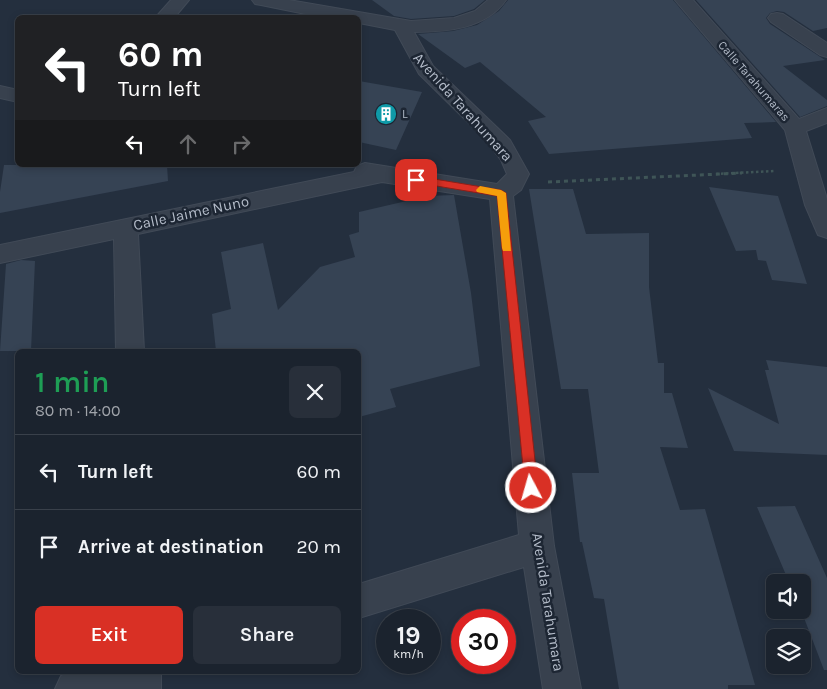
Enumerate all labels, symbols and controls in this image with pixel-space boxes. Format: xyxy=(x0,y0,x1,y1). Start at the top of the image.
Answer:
text: 60 m xyxy=(118,34,203,75)
icon: left xyxy=(35,35,100,100)
street label: Calle Tarahumaras xyxy=(715,38,793,124)
street label: Avenida Tarahumara xyxy=(409,49,517,165)
text: Turn left xyxy=(118,76,201,102)
building icon: L xyxy=(374,102,398,126)
place label: L xyxy=(402,107,408,121)
icon: left xyxy=(121,130,149,158)
icon: ahead xyxy=(174,130,202,158)
icon: right xyxy=(227,130,255,158)
pin xyxy=(395,159,437,201)
icon: arrive xyxy=(402,166,430,194)
street label: Calle Jaime Nuno xyxy=(132,192,250,234)
text: 1 min xyxy=(35,364,109,400)
button: close xyxy=(289,366,341,418)
text: 80 m · 14:00 xyxy=(35,401,120,420)
icon: left xyxy=(35,458,63,486)
text: Turn left xyxy=(78,461,153,483)
text: 60 m xyxy=(297,461,341,483)
position arrow xyxy=(504,461,556,513)
street label: Avenida Tarahumara xyxy=(528,531,568,673)
icon: arrive xyxy=(35,533,63,561)
text: Arrive at destination xyxy=(78,536,264,558)
text: 20 m xyxy=(296,536,341,558)
map controls xyxy=(766,574,811,674)
button: sound xyxy=(766,574,811,619)
button: Exit xyxy=(35,606,183,664)
button: Share xyxy=(193,606,341,664)
speed limit sign: 30 xyxy=(451,609,516,674)
text: 19 xyxy=(396,621,421,650)
button: layers xyxy=(766,629,811,674)
text: km/h xyxy=(393,647,424,661)

